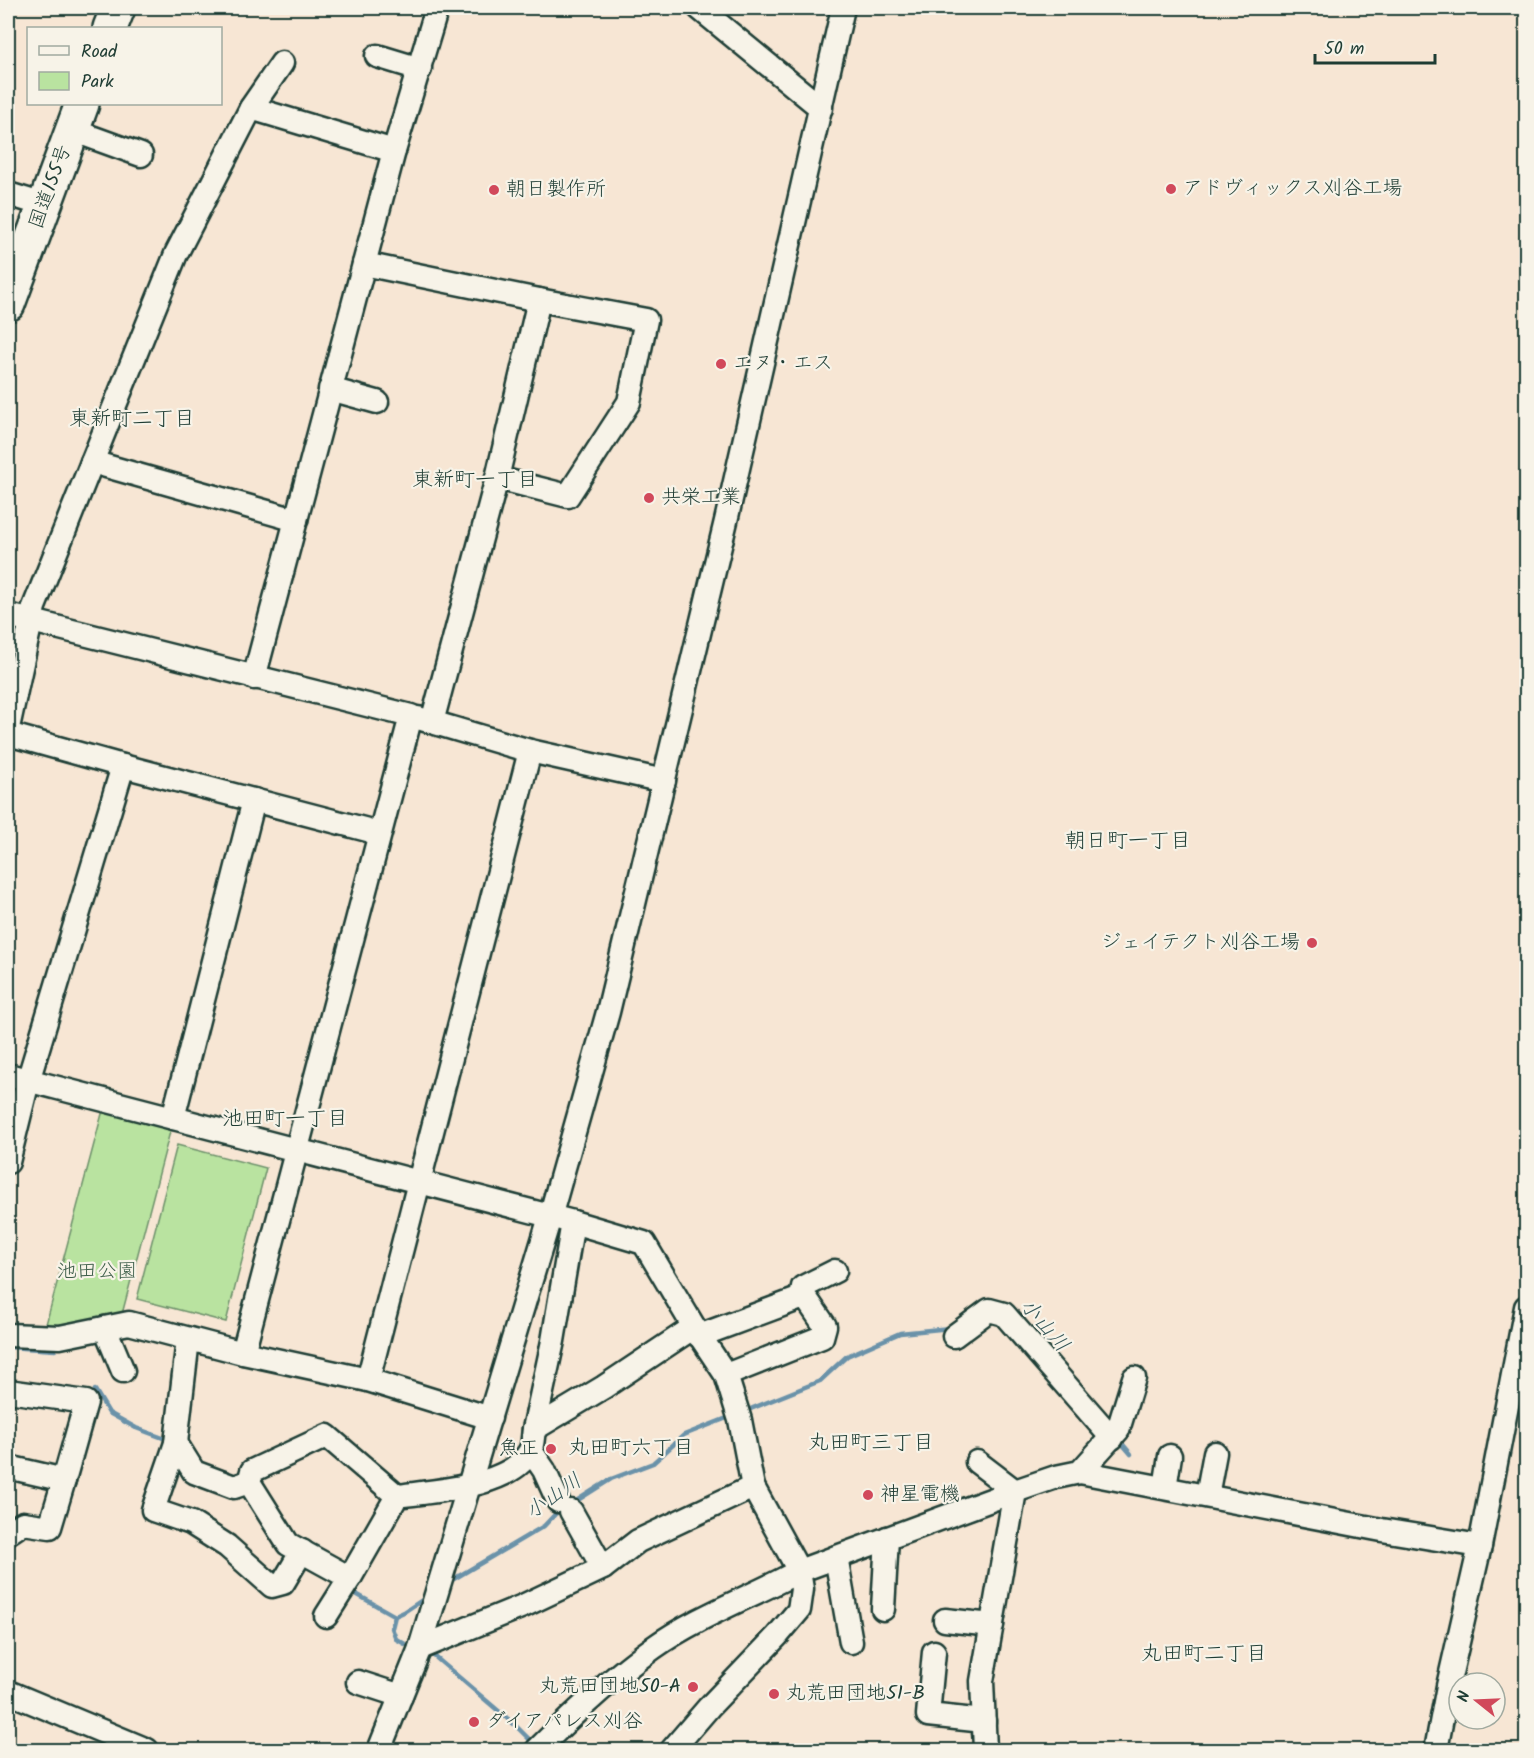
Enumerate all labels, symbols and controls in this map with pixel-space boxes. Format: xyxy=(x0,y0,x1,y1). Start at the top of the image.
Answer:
legend xyxy=(27,27,222,105)
scale bar xyxy=(1315,27,1435,65)
text: 50 m xyxy=(1324,35,1364,64)
text: Road xyxy=(81,38,118,67)
text: Park xyxy=(81,68,114,97)
street label: 国道155号 xyxy=(21,140,81,234)
place label: アドヴィックス刈谷工場 xyxy=(1183,173,1403,205)
place label: 朝日製作所 xyxy=(506,174,606,206)
marker: アドヴィックス刈谷工場 xyxy=(1164,182,1178,196)
marker: 朝日製作所 xyxy=(487,183,501,197)
place label: エヌ・エス xyxy=(733,348,833,380)
marker: エヌ・エス xyxy=(714,357,728,371)
district label: 東新町二丁目 xyxy=(69,403,195,436)
district label: 東新町一丁目 xyxy=(412,464,538,497)
place label: 共栄工業 xyxy=(661,482,741,514)
marker: 共栄工業 xyxy=(642,491,656,505)
district label: 朝日町一丁目 xyxy=(1065,825,1191,858)
place label: ジェイテクト刈谷工場 xyxy=(1101,927,1300,959)
marker: ジェイテクト刈谷工場 xyxy=(1305,936,1319,950)
district label: 池田町一丁目 xyxy=(222,1103,348,1136)
park label: 池田公園 xyxy=(57,1256,137,1288)
water label: 小山川 xyxy=(1011,1291,1077,1361)
district label: 丸田町三丁目 xyxy=(808,1427,934,1460)
district label: 丸田町六丁目 xyxy=(568,1432,694,1465)
place label: 魚正 xyxy=(499,1433,539,1465)
marker: 魚正 xyxy=(544,1442,558,1456)
water label: 小山川 xyxy=(519,1465,589,1529)
place label: 神星電機 xyxy=(880,1479,960,1511)
marker: 神星電機 xyxy=(861,1488,875,1502)
district label: 丸田町二丁目 xyxy=(1141,1638,1267,1671)
place label: 丸荒田団地50-A xyxy=(539,1671,681,1703)
north arrow xyxy=(1447,1671,1507,1731)
place label: 丸荒田団地51-B xyxy=(786,1678,925,1710)
marker: 丸荒田団地50-A xyxy=(686,1680,700,1694)
marker: 丸荒田団地51-B xyxy=(767,1687,781,1701)
text: N xyxy=(1451,1688,1478,1705)
place label: ダイアパレス刈谷 xyxy=(486,1706,643,1738)
marker: ダイアパレス刈谷 xyxy=(467,1715,481,1729)

